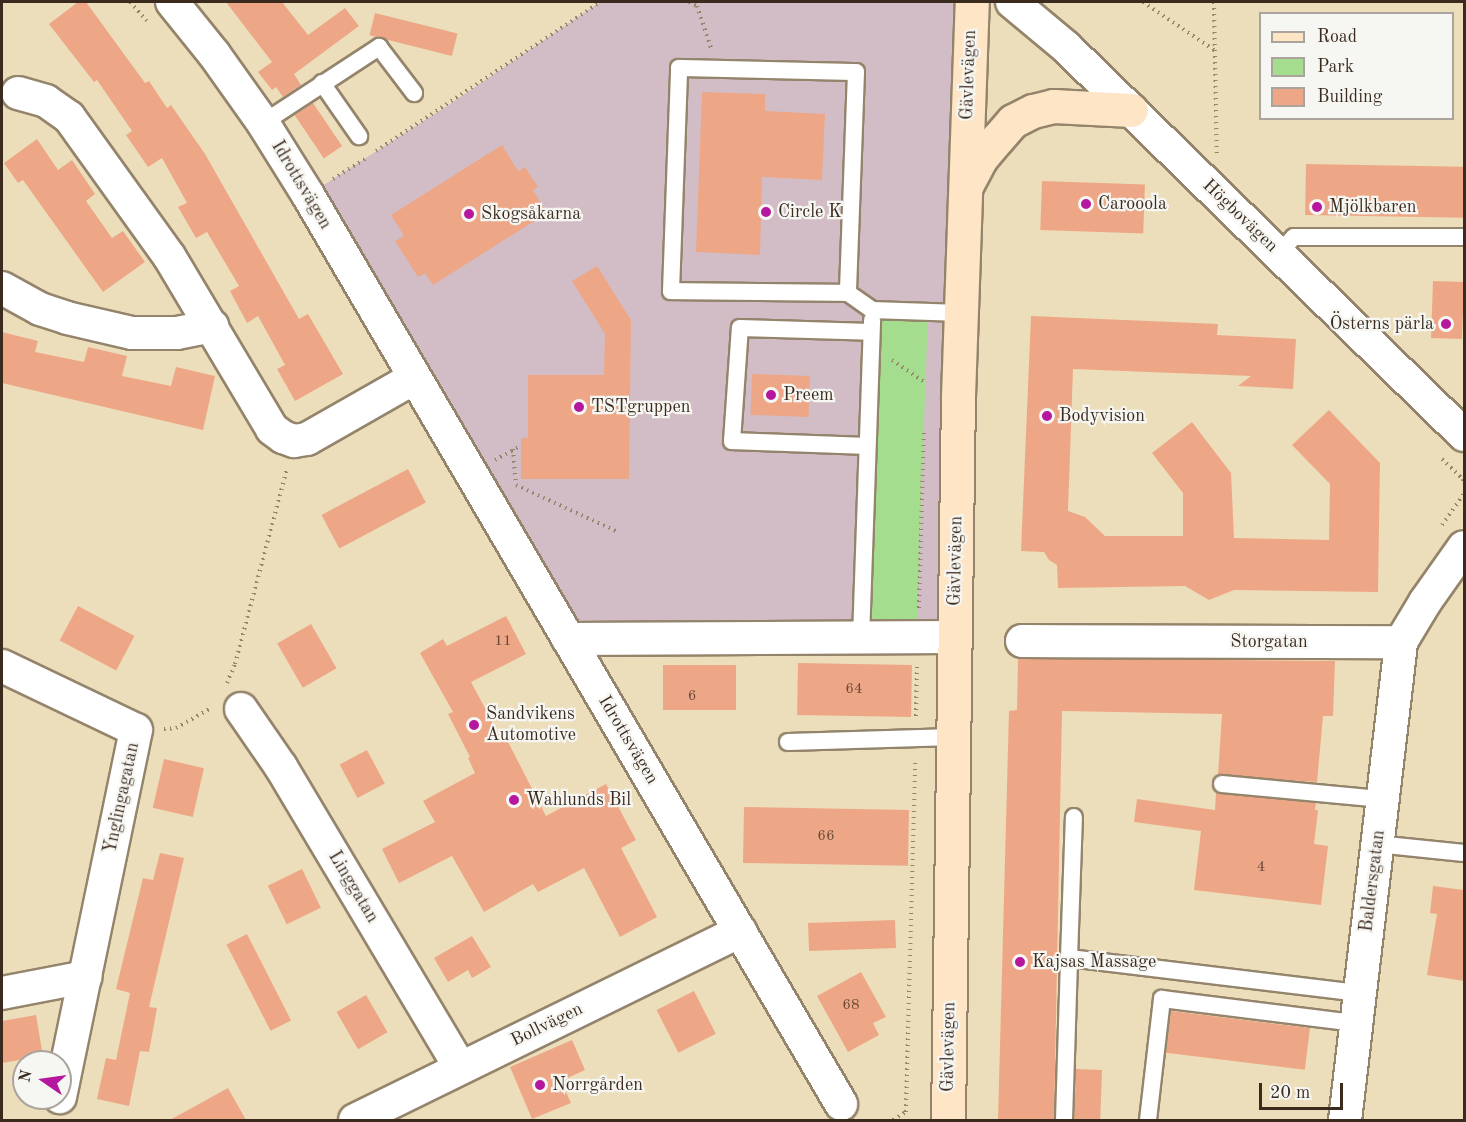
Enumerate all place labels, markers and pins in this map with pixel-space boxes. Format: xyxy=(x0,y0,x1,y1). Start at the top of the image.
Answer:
place label: Carooola xyxy=(1098,193,1167,215)
place label: Mjölkbaren xyxy=(1329,196,1416,218)
marker: Carooola xyxy=(1079,197,1093,211)
marker: Mjölkbaren xyxy=(1310,200,1324,214)
place label: Circle K xyxy=(778,201,842,223)
place label: Skogsåkarna xyxy=(481,203,581,225)
marker: Circle K xyxy=(759,205,773,219)
marker: Skogsåkarna xyxy=(462,207,476,221)
place label: Österns pärla xyxy=(1330,313,1434,335)
marker: Österns pärla xyxy=(1439,317,1453,331)
place label: Preem xyxy=(783,384,833,406)
marker: Preem xyxy=(764,388,778,402)
place label: TSTgruppen xyxy=(591,396,690,418)
marker: TSTgruppen xyxy=(572,400,586,414)
place label: Bodyvision xyxy=(1059,405,1145,427)
marker: Bodyvision xyxy=(1040,409,1054,423)
place label: Sandvikens Automotive xyxy=(486,704,576,746)
marker: Sandvikens Automotive xyxy=(467,718,481,732)
place label: Wahlunds Bil xyxy=(526,789,631,811)
marker: Wahlunds Bil xyxy=(507,793,521,807)
place label: Kajsas Massage xyxy=(1032,951,1156,973)
marker: Kajsas Massage xyxy=(1013,955,1027,969)
place label: Norrgården xyxy=(552,1074,643,1096)
marker: Norrgården xyxy=(533,1078,547,1092)

